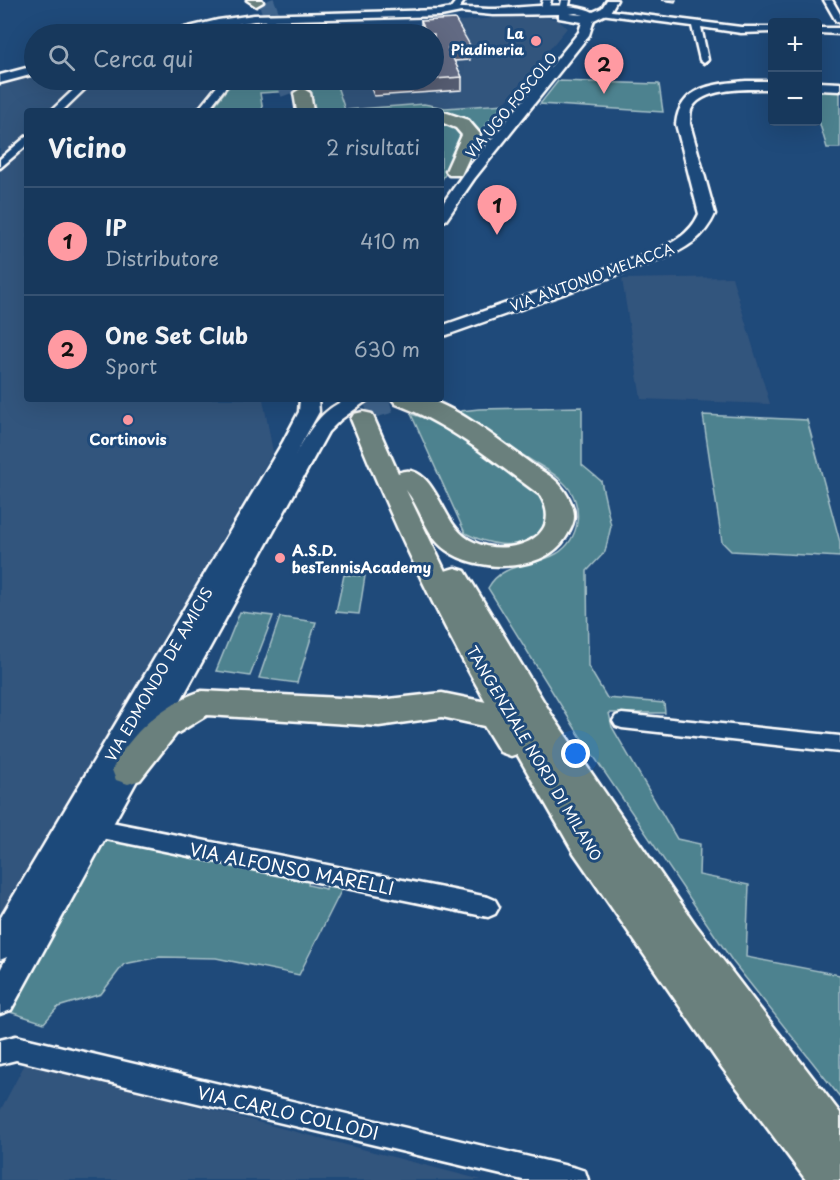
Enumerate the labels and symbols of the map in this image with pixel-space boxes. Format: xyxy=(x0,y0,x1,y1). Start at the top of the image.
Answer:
place label: La Piadineria xyxy=(451,23,525,60)
marker: La Piadineria xyxy=(529,34,543,48)
pin: 2 xyxy=(584,44,624,94)
street label: VIA UGO FOSCOLO xyxy=(460,47,562,163)
pin: 1 xyxy=(478,186,516,235)
street label: VIA ANTONIO MELACCA xyxy=(507,238,677,316)
marker: Cortinovis xyxy=(121,413,135,427)
place label: Cortinovis xyxy=(89,427,167,450)
place label: A.S.D. besTennisAcademy xyxy=(292,538,432,578)
marker: A.S.D. besTennisAcademy xyxy=(273,551,287,565)
street label: VIA EDMONDO DE AMICIS xyxy=(99,582,217,766)
street label: TANGENZIALE NORD DI MILANO xyxy=(461,641,609,865)
your location xyxy=(561,739,590,768)
street label: VIA ALFONSO MARELLI xyxy=(187,835,397,901)
street label: VIA CARLO COLLODI xyxy=(195,1078,381,1146)

